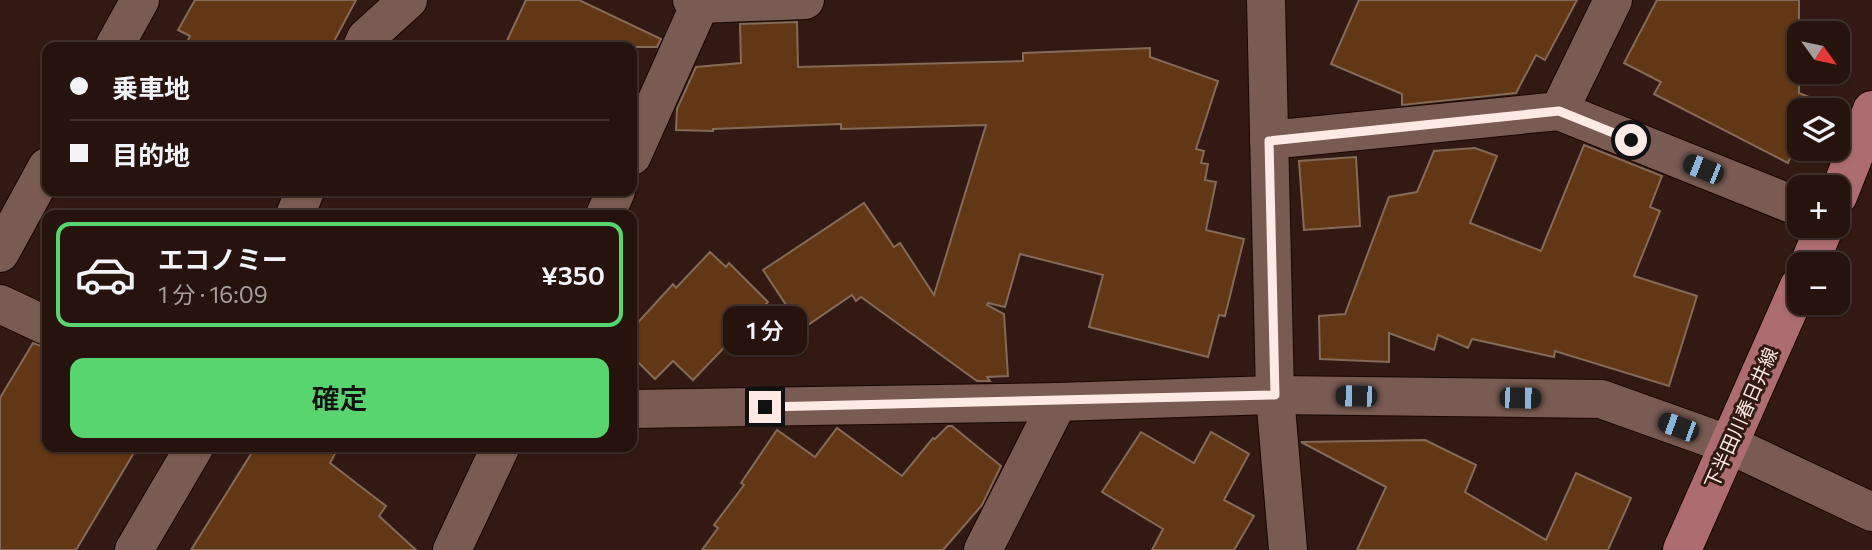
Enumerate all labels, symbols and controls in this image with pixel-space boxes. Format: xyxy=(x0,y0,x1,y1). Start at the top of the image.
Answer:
north arrow xyxy=(1787,21,1850,84)
map controls xyxy=(1787,21,1850,315)
text: 乗車地 xyxy=(112,72,190,103)
button: layers xyxy=(1787,98,1850,161)
route start xyxy=(1615,124,1647,156)
text: 目的地 xyxy=(112,139,190,170)
car xyxy=(1680,151,1727,187)
button: + xyxy=(1787,175,1850,238)
icon: car xyxy=(74,243,137,306)
text: エコノミー xyxy=(158,243,288,274)
button: − xyxy=(1787,252,1850,315)
text: ¥350 xyxy=(541,259,605,290)
text: 1 分 · 16:09 xyxy=(158,280,268,308)
callout: 1 分 xyxy=(723,306,807,354)
text: 1 分 xyxy=(746,316,784,344)
street label: 下半田川春日井線 xyxy=(1699,344,1782,492)
button: 確定 xyxy=(70,358,609,438)
car xyxy=(1335,385,1378,407)
car xyxy=(1499,387,1542,409)
route end xyxy=(749,391,781,423)
car xyxy=(1655,410,1702,444)

